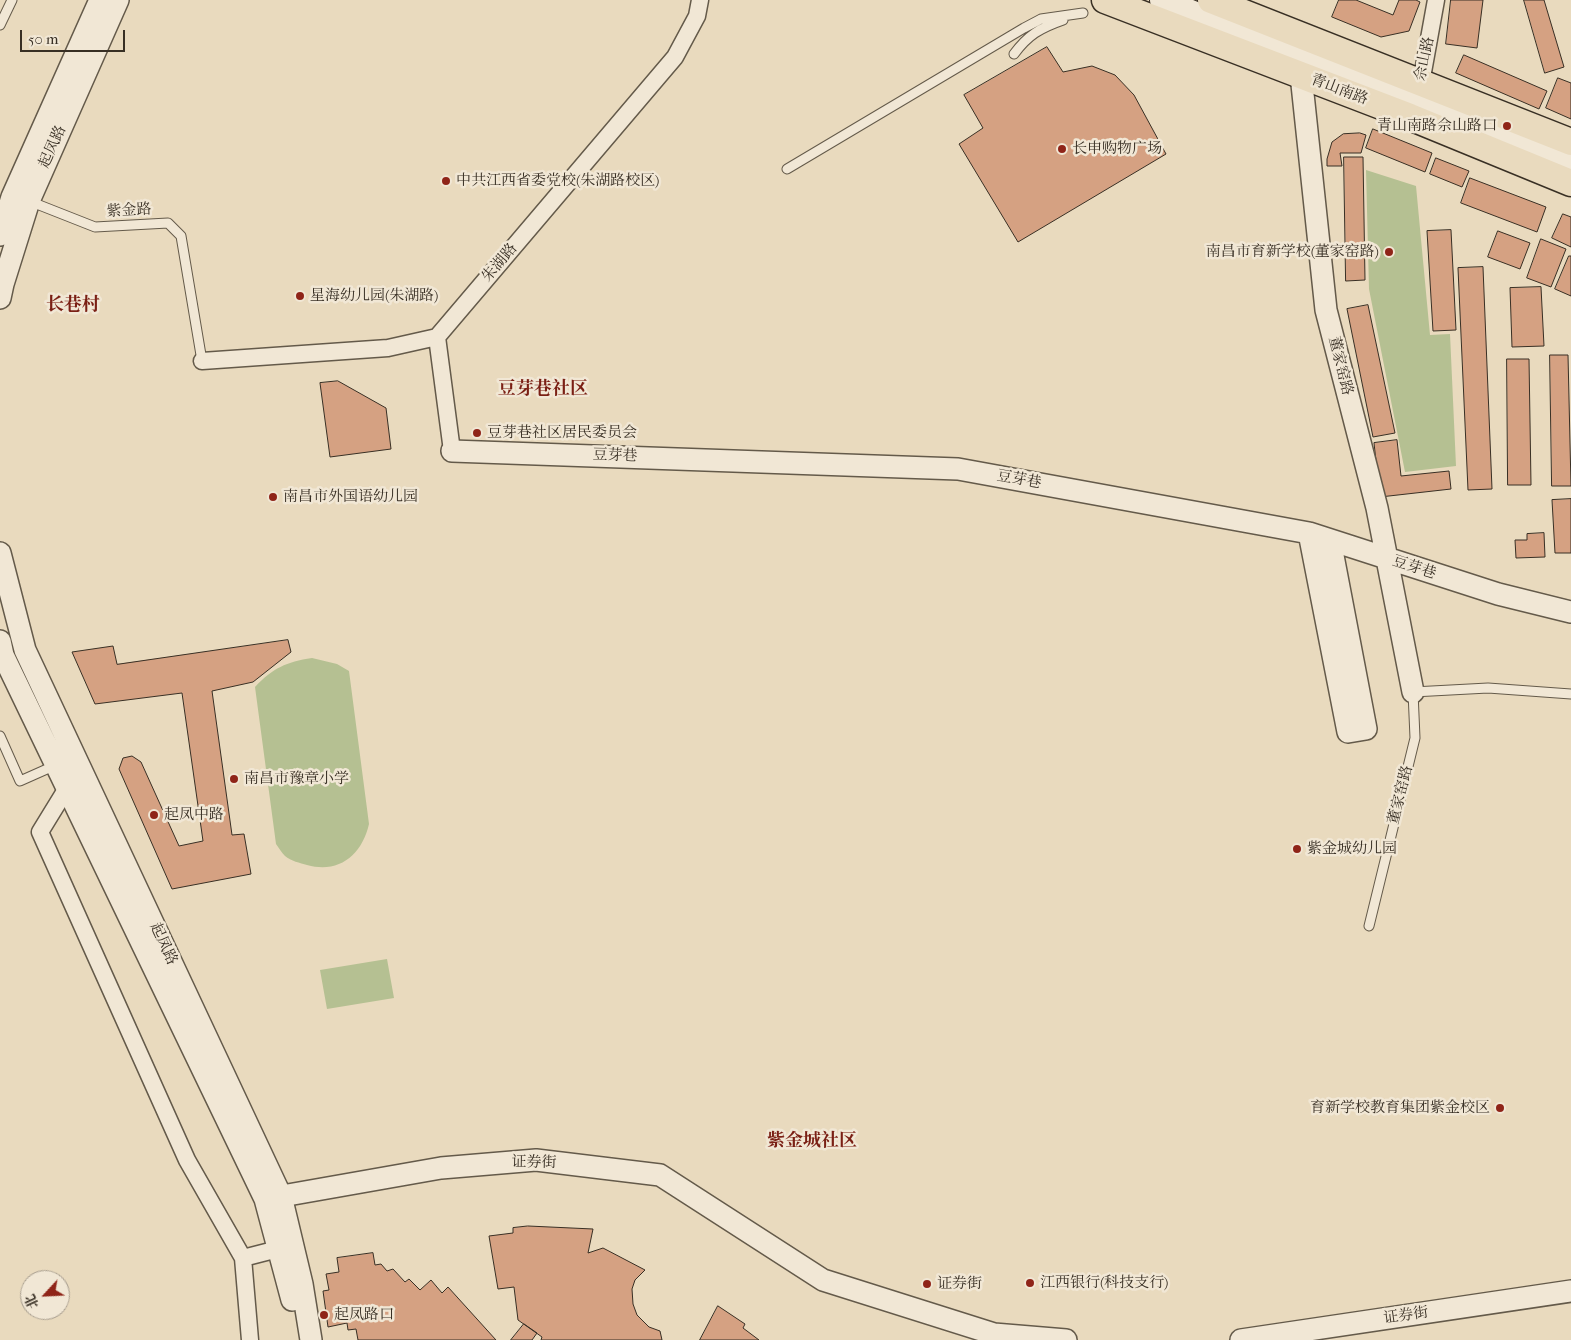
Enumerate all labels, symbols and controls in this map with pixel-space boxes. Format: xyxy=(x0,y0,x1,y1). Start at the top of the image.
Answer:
scale bar xyxy=(22,20,128,52)
text: 50 m xyxy=(28,30,58,48)
street label: 佘山路 xyxy=(1412,35,1438,83)
street label: 青山南路 xyxy=(1308,71,1370,109)
place label: 青山南路佘山路口 xyxy=(1377,117,1497,135)
marker: 青山南路佘山路口 xyxy=(1501,120,1513,132)
street label: 起凤路 xyxy=(36,123,70,171)
place label: 长申购物广场 xyxy=(1072,140,1162,158)
marker: 长申购物广场 xyxy=(1056,143,1068,155)
place label: 中共江西省委党校(朱湖路校区) xyxy=(456,172,659,190)
marker: 中共江西省委党校(朱湖路校区) xyxy=(440,175,452,187)
street label: 紫金路 xyxy=(106,201,152,221)
street label: 朱湖路 xyxy=(479,240,521,286)
place label: 南昌市育新学校(董家窑路) xyxy=(1206,243,1379,261)
marker: 南昌市育新学校(董家窑路) xyxy=(1383,246,1395,258)
place label: 星海幼儿园(朱湖路) xyxy=(310,287,438,305)
marker: 星海幼儿园(朱湖路) xyxy=(294,290,306,302)
district label: 长巷村 xyxy=(46,295,100,317)
street label: 董家窑路 xyxy=(1324,335,1356,397)
district label: 豆芽巷社区 xyxy=(498,379,588,401)
place label: 豆芽巷社区居民委员会 xyxy=(487,424,637,442)
marker: 豆芽巷社区居民委员会 xyxy=(471,427,483,439)
street label: 豆芽巷 xyxy=(592,446,638,466)
street label: 豆芽巷 xyxy=(995,467,1043,493)
place label: 南昌市外国语幼儿园 xyxy=(283,488,418,506)
marker: 南昌市外国语幼儿园 xyxy=(267,491,279,503)
street label: 豆芽巷 xyxy=(1390,552,1438,584)
street label: 董家窑路 xyxy=(1385,764,1417,826)
place label: 南昌市豫章小学 xyxy=(244,770,349,788)
marker: 南昌市豫章小学 xyxy=(228,773,240,785)
place label: 起凤中路 xyxy=(164,806,224,824)
marker: 起凤中路 xyxy=(148,809,160,821)
place label: 紫金城幼儿园 xyxy=(1307,840,1397,858)
marker: 紫金城幼儿园 xyxy=(1291,843,1303,855)
street label: 起凤路 xyxy=(145,920,181,968)
place label: 育新学校教育集团紫金校区 xyxy=(1310,1099,1490,1117)
marker: 育新学校教育集团紫金校区 xyxy=(1494,1102,1506,1114)
district label: 紫金城社区 xyxy=(767,1131,857,1153)
street label: 证券街 xyxy=(511,1154,557,1172)
north arrow xyxy=(20,1270,70,1320)
place label: 江西银行(科技支行) xyxy=(1040,1274,1168,1292)
place label: 证券街 xyxy=(937,1275,982,1293)
marker: 江西银行(科技支行) xyxy=(1024,1277,1036,1289)
marker: 证券街 xyxy=(921,1278,933,1290)
text: 北 xyxy=(21,1291,43,1311)
street label: 证券街 xyxy=(1382,1304,1430,1328)
place label: 起凤路口 xyxy=(334,1306,394,1324)
marker: 起凤路口 xyxy=(318,1309,330,1321)

